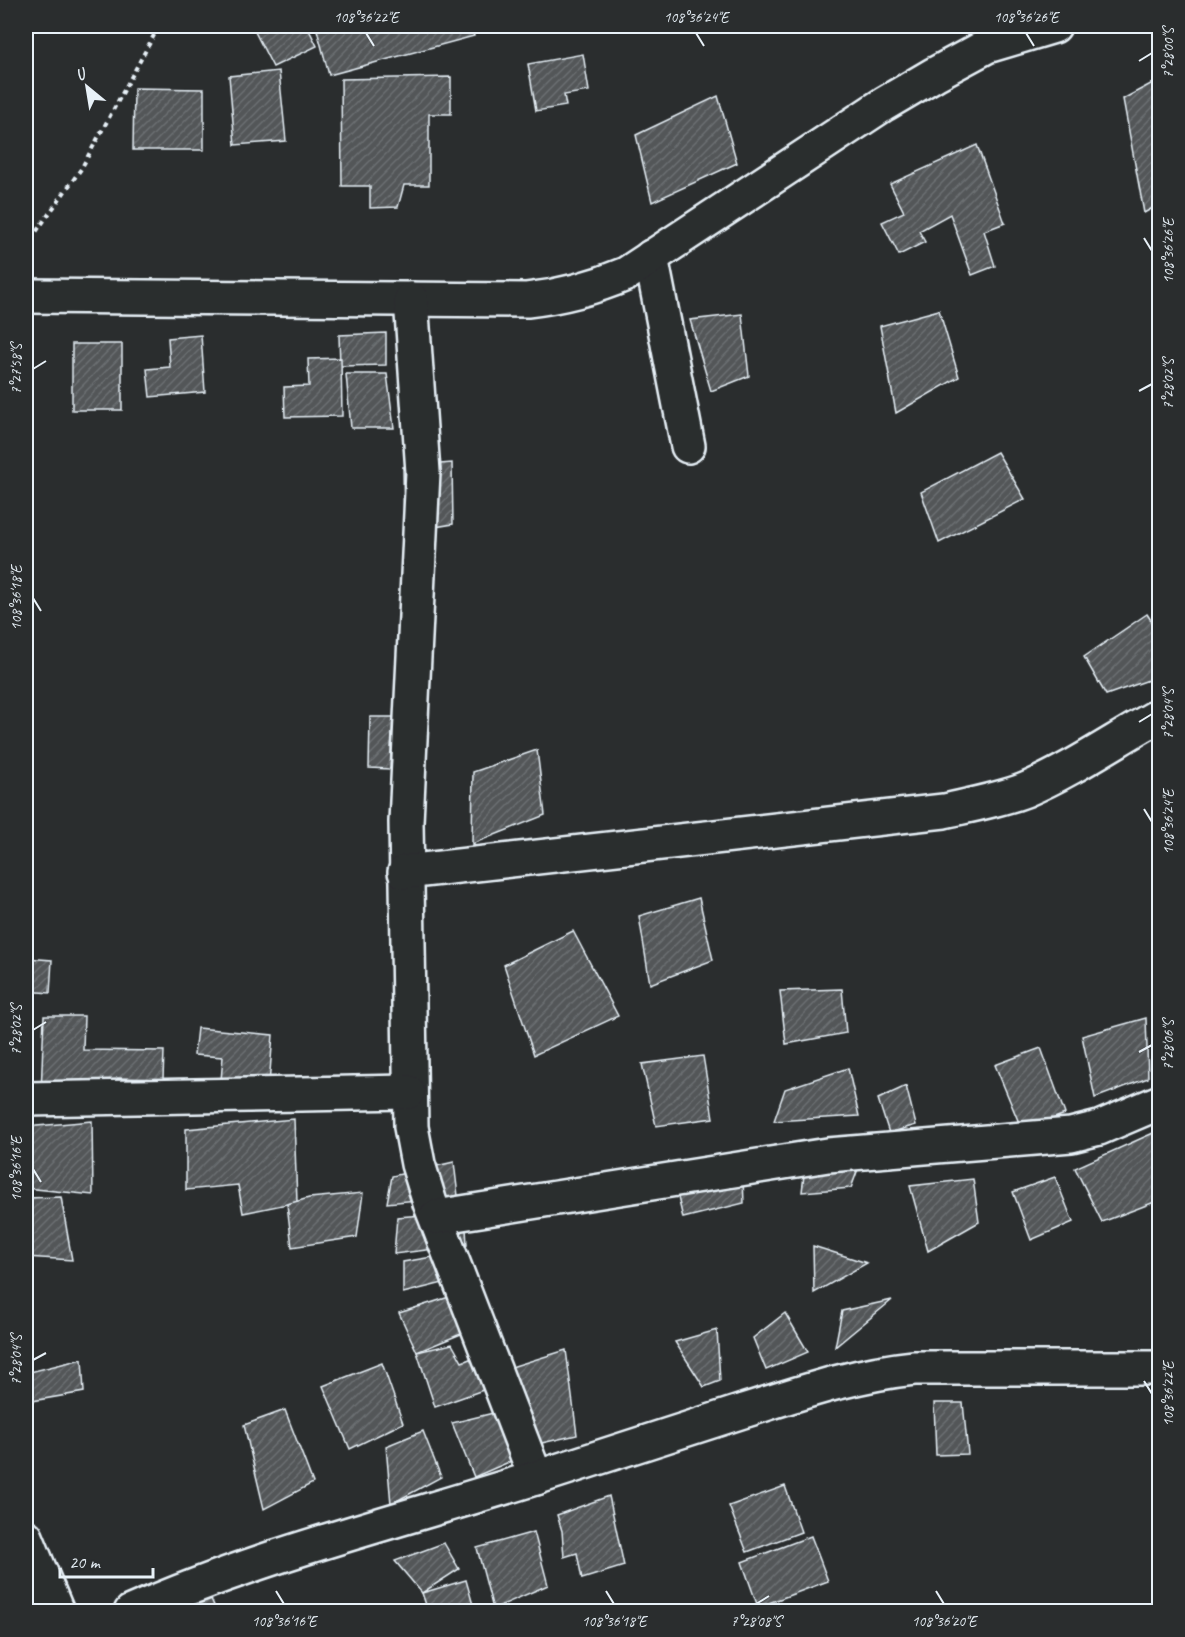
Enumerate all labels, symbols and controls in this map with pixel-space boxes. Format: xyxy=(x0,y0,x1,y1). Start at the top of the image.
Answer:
text: 108°36'22"E xyxy=(334,8,400,27)
text: 108°36'24"E xyxy=(664,8,730,27)
text: 108°36'26"E xyxy=(994,8,1060,27)
text: 7°28'00"S xyxy=(1159,25,1178,78)
north arrow xyxy=(57,57,117,117)
text: U xyxy=(72,63,91,85)
text: 108°36'26"E xyxy=(1159,217,1178,283)
text: 7°27'58"S xyxy=(7,341,26,394)
text: 7°28'02"S xyxy=(1159,356,1178,409)
text: 108°36'18"E xyxy=(7,564,26,630)
text: 7°28'04"S xyxy=(1159,686,1178,739)
text: 108°36'24"E xyxy=(1159,788,1178,854)
text: 7°28'02"S xyxy=(7,1002,26,1055)
text: 7°28'06"S xyxy=(1159,1017,1178,1070)
text: 108°36'16"E xyxy=(7,1135,26,1201)
text: 7°28'04"S xyxy=(7,1332,26,1385)
text: 108°36'22"E xyxy=(1159,1360,1178,1426)
scale bar xyxy=(60,1541,153,1579)
text: 20 m xyxy=(69,1551,102,1573)
text: 108°36'16"E xyxy=(252,1612,318,1631)
text: 108°36'18"E xyxy=(582,1612,648,1631)
text: 7°28'08"S xyxy=(731,1612,784,1631)
text: 108°36'20"E xyxy=(912,1612,978,1631)

